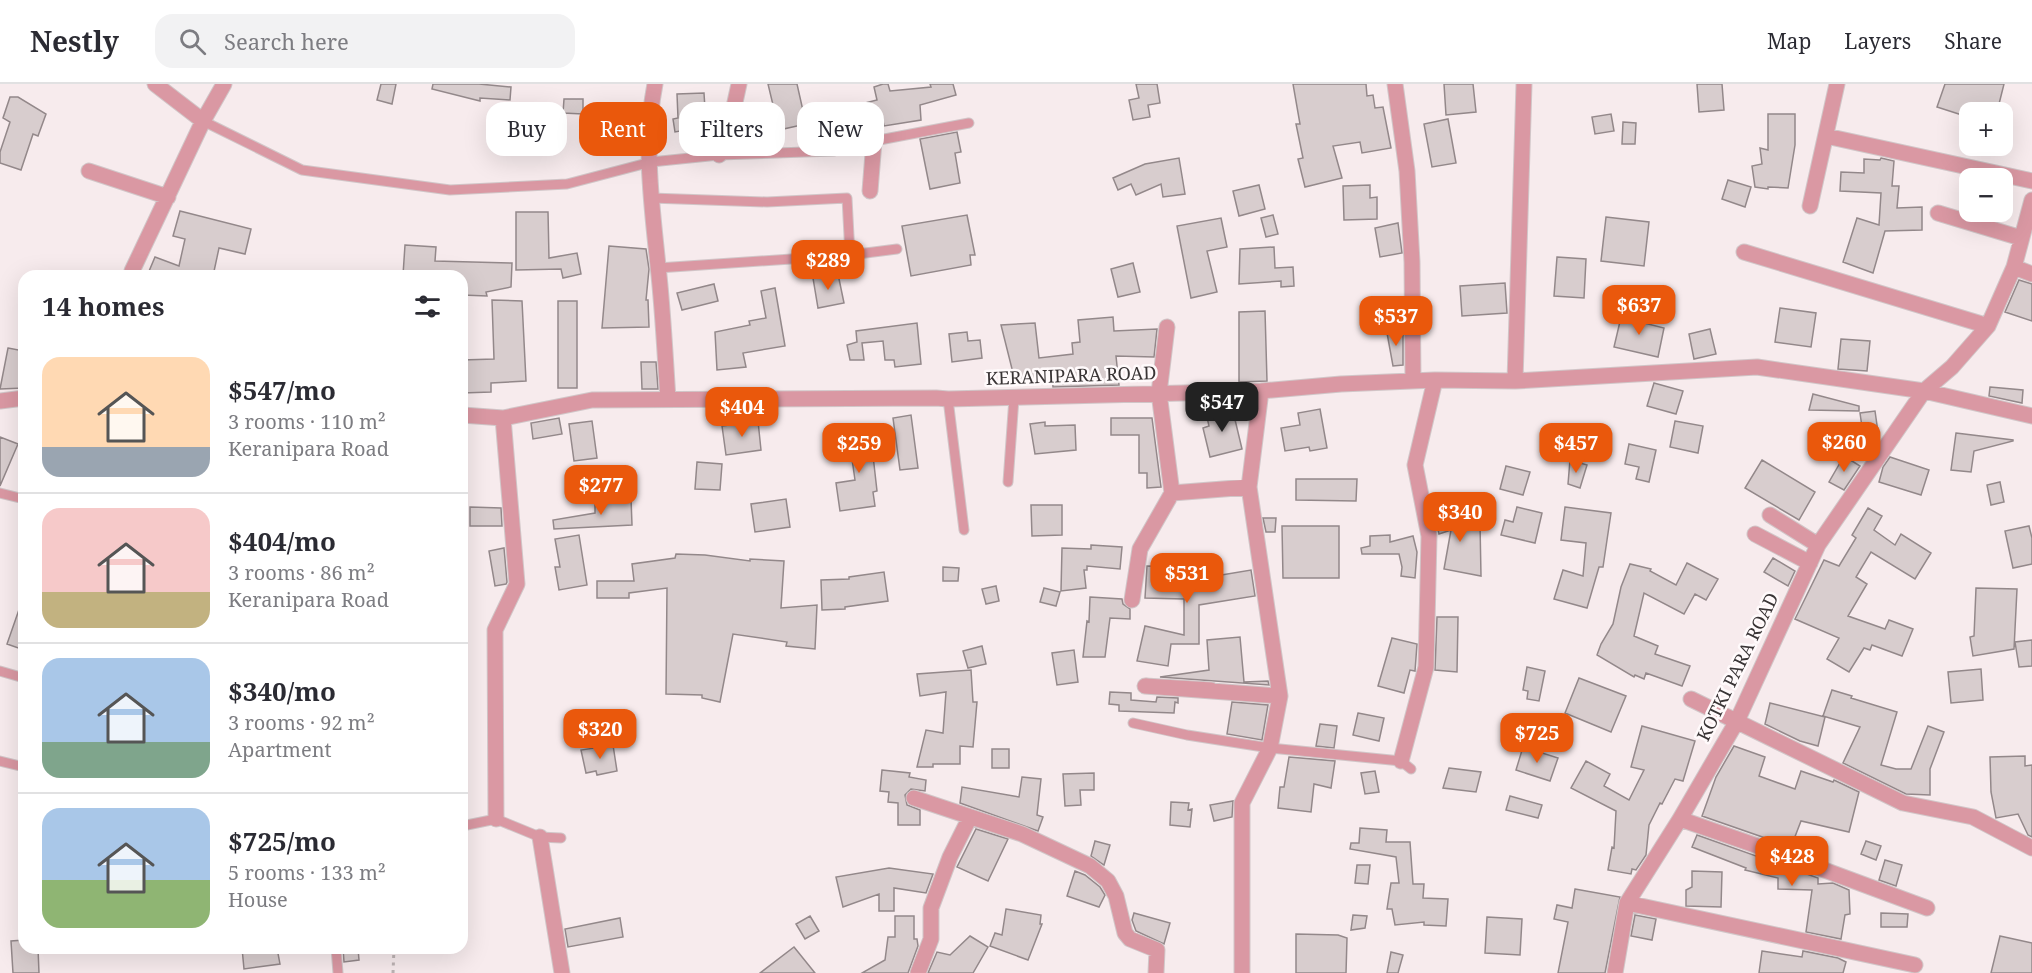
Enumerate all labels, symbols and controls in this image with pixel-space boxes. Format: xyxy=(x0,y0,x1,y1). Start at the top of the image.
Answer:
search box xyxy=(155,14,575,68)
text: Nestly xyxy=(30,22,119,60)
icon: search xyxy=(176,25,209,58)
text: Search here xyxy=(224,26,349,56)
text: Map xyxy=(1767,27,1811,55)
text: Layers xyxy=(1844,27,1911,55)
text: Share xyxy=(1944,27,2002,55)
chip: Buy xyxy=(486,102,567,156)
chip: Rent xyxy=(579,102,667,156)
chip: Filters xyxy=(679,102,785,156)
chip: New xyxy=(797,102,884,156)
map controls xyxy=(1959,102,2013,222)
button: + xyxy=(1959,102,2013,156)
button: − xyxy=(1959,168,2013,222)
pin: $289 xyxy=(792,240,864,291)
text: $289 xyxy=(805,246,851,273)
pin: $637 xyxy=(1603,285,1675,336)
text: 14 homes xyxy=(42,288,164,324)
icon: filters xyxy=(411,290,444,323)
text: $637 xyxy=(1616,291,1662,318)
pin: $537 xyxy=(1360,296,1432,347)
text: $537 xyxy=(1373,302,1419,329)
street label: KERANIPARA ROAD xyxy=(985,360,1157,390)
text: $547/mo xyxy=(228,372,336,408)
icon: home xyxy=(90,381,162,453)
pin: $547 xyxy=(1186,382,1258,433)
pin: $404 xyxy=(706,387,778,438)
text: $547 xyxy=(1199,388,1245,415)
text: $404 xyxy=(719,393,765,420)
text: 3 rooms · 110 m² xyxy=(228,408,386,435)
pin: $260 xyxy=(1808,422,1880,473)
pin: $259 xyxy=(823,423,895,474)
pin: $457 xyxy=(1540,423,1612,474)
text: $260 xyxy=(1821,428,1867,455)
text: $259 xyxy=(836,429,882,456)
text: $457 xyxy=(1553,429,1599,456)
text: Keranipara Road xyxy=(228,435,389,462)
pin: $277 xyxy=(565,465,637,516)
text: $277 xyxy=(578,471,624,498)
pin: $340 xyxy=(1424,492,1496,543)
text: $340 xyxy=(1437,498,1483,525)
text: $404/mo xyxy=(228,523,336,559)
icon: home xyxy=(90,532,162,604)
pin: $531 xyxy=(1151,553,1223,604)
text: 3 rooms · 86 m² xyxy=(228,559,375,586)
text: $531 xyxy=(1164,559,1210,586)
text: Keranipara Road xyxy=(228,586,389,613)
street label: KOTKI PARA ROAD xyxy=(1691,588,1783,745)
text: $340/mo xyxy=(228,673,336,709)
icon: home xyxy=(90,682,162,754)
text: 3 rooms · 92 m² xyxy=(228,709,375,736)
pin: $320 xyxy=(564,709,636,760)
pin: $725 xyxy=(1501,713,1573,764)
text: $320 xyxy=(577,715,623,742)
text: $725 xyxy=(1514,719,1560,746)
text: Apartment xyxy=(228,736,332,763)
text: $725/mo xyxy=(228,823,336,859)
icon: home xyxy=(90,832,162,904)
pin: $428 xyxy=(1756,836,1828,887)
text: $428 xyxy=(1769,842,1815,869)
text: 5 rooms · 133 m² xyxy=(228,859,386,886)
text: House xyxy=(228,886,288,913)

